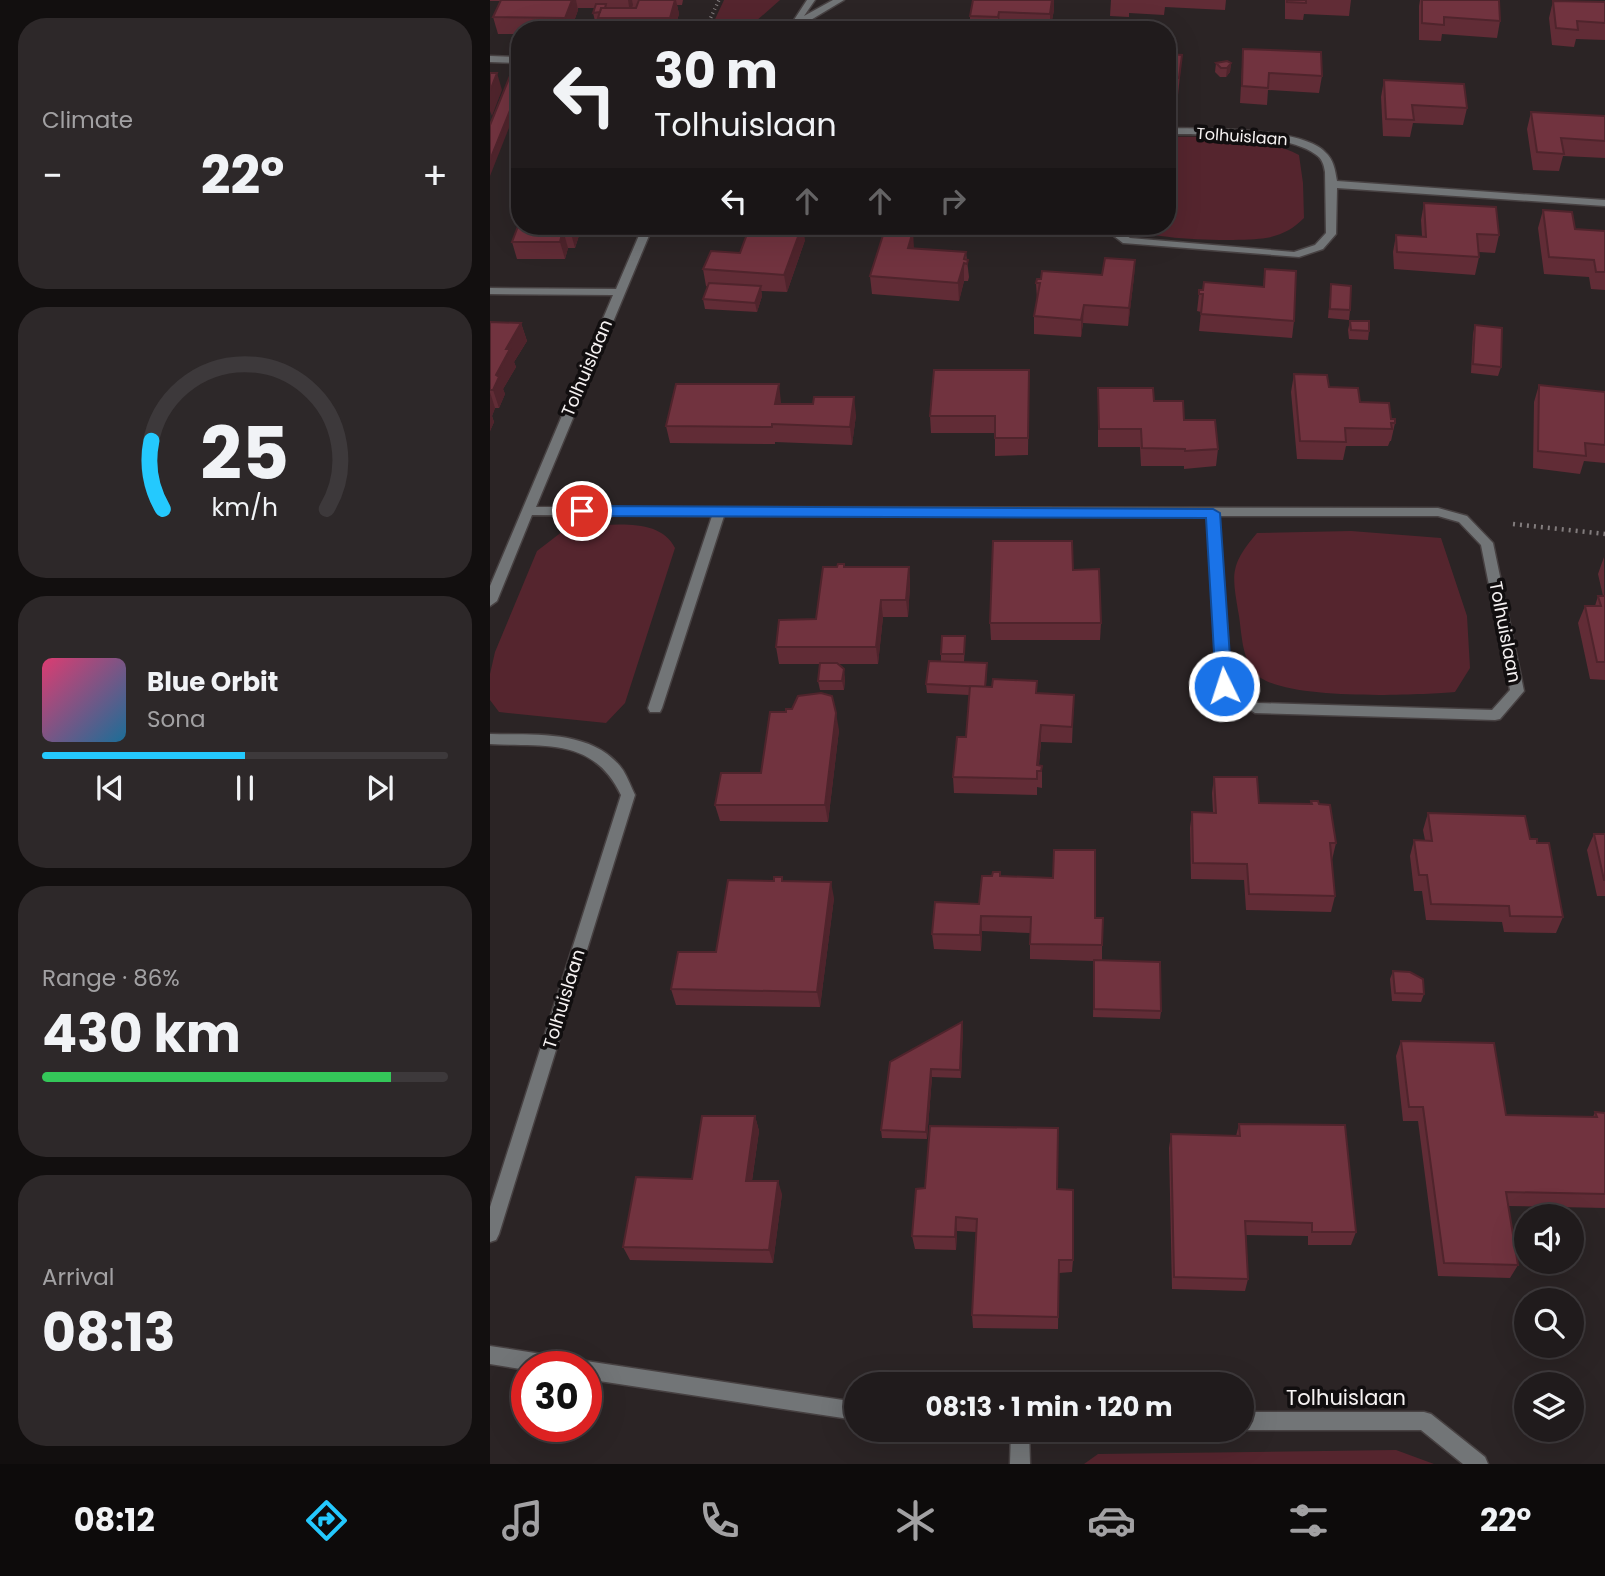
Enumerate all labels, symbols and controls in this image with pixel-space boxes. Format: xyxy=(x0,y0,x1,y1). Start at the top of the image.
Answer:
text: 30 m xyxy=(654,37,778,105)
icon: left xyxy=(539,49,630,140)
text: Tolhuislaan xyxy=(654,102,837,147)
text: Climate xyxy=(42,104,133,136)
street label: Tolhuislaan xyxy=(1196,122,1288,151)
text: 22° xyxy=(201,139,284,212)
text: − xyxy=(42,149,63,202)
text: + xyxy=(422,149,448,202)
icon: left xyxy=(715,182,753,220)
icon: ahead xyxy=(788,182,826,220)
icon: ahead xyxy=(861,182,899,220)
icon: right xyxy=(934,182,972,220)
street label: Tolhuislaan xyxy=(555,316,618,420)
text: 25 xyxy=(201,403,289,504)
pin xyxy=(552,481,612,541)
text: km/h xyxy=(212,490,278,525)
icon: arrive xyxy=(563,492,601,530)
street label: Tolhuislaan xyxy=(1483,579,1528,685)
position arrow xyxy=(1187,649,1261,723)
text: Blue Orbit xyxy=(147,664,278,700)
text: Sona xyxy=(147,703,206,735)
icon: previous xyxy=(91,769,129,807)
icon: pause xyxy=(226,769,264,807)
icon: next xyxy=(361,769,399,807)
street label: Tolhuislaan xyxy=(537,946,591,1052)
text: Range · 86% xyxy=(42,962,180,994)
text: 430 km xyxy=(42,997,241,1070)
map controls xyxy=(1514,1204,1584,1442)
button: sound xyxy=(1514,1204,1584,1274)
text: Arrival xyxy=(42,1261,114,1293)
button: search xyxy=(1514,1288,1584,1358)
text: 08:13 xyxy=(42,1296,175,1369)
speed limit sign: 30 xyxy=(511,1351,602,1442)
button: layers xyxy=(1514,1372,1584,1442)
street label: Tolhuislaan xyxy=(1286,1383,1406,1412)
text: 08:13 · 1 min · 120 m xyxy=(926,1389,1172,1425)
icon: directions xyxy=(302,1496,351,1545)
icon: music xyxy=(498,1496,547,1545)
icon: phone xyxy=(695,1496,744,1545)
icon: climate xyxy=(891,1496,940,1545)
icon: car xyxy=(1087,1496,1136,1545)
icon: filters xyxy=(1284,1496,1333,1545)
text: 08:12 xyxy=(74,1497,155,1542)
text: 22° xyxy=(1480,1497,1531,1542)

